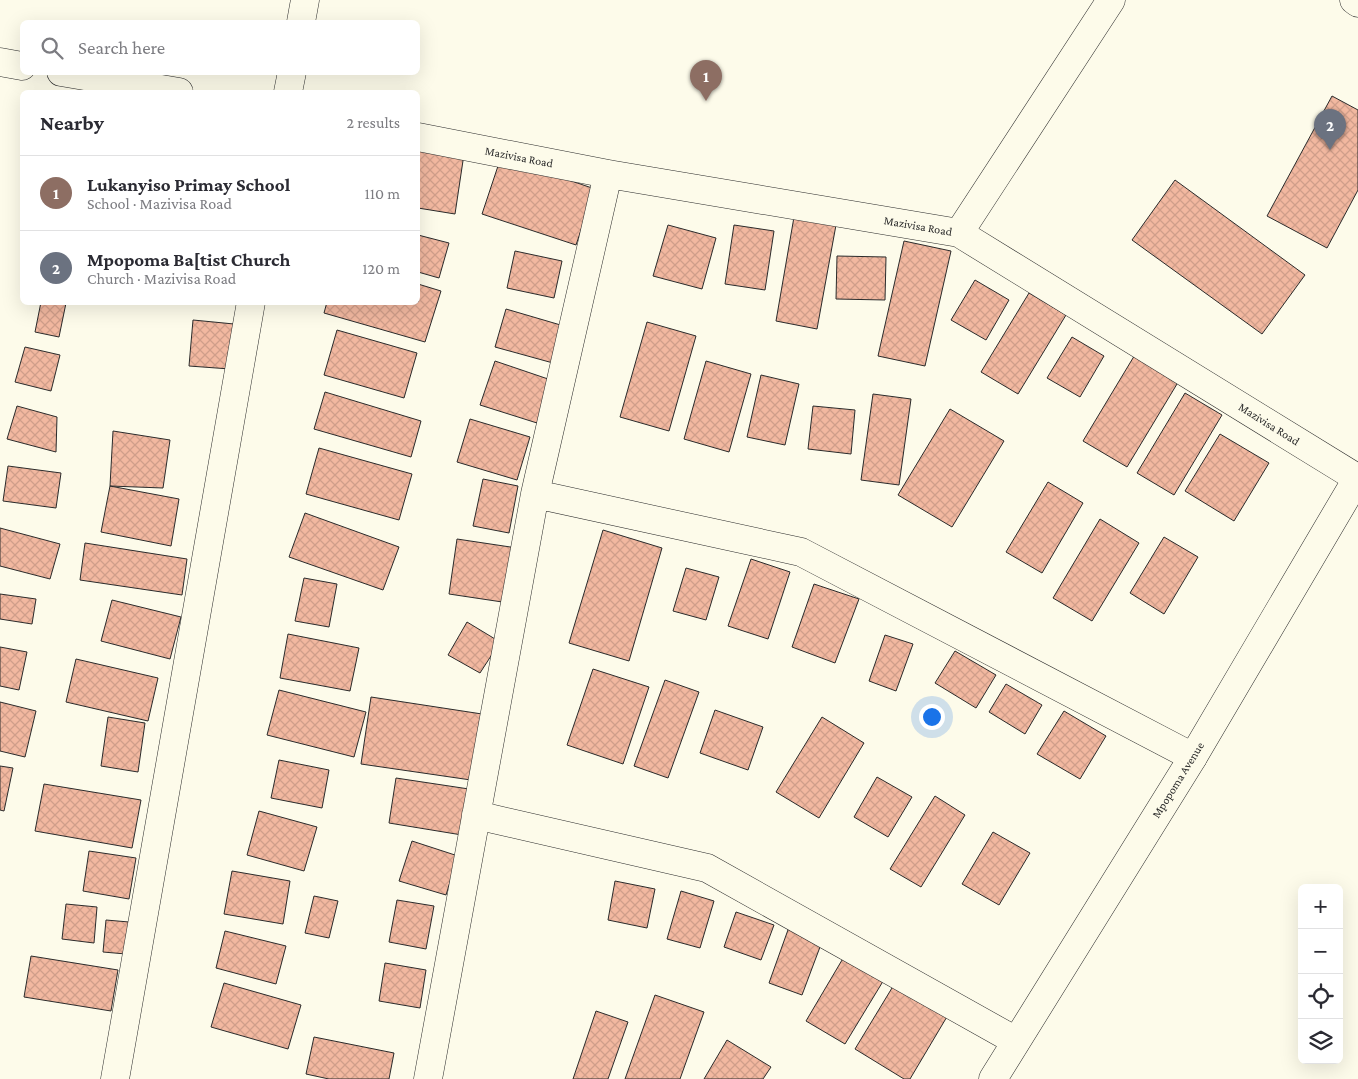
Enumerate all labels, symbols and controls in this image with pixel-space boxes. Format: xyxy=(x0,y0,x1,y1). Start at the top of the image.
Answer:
search box xyxy=(20,20,420,75)
icon: search xyxy=(38,34,66,62)
text: Search here xyxy=(78,37,165,58)
pin: 1 xyxy=(690,60,722,101)
pin: 2 xyxy=(1314,109,1346,150)
text: Nearby xyxy=(40,111,104,135)
text: 2 results xyxy=(347,114,400,131)
street label: Mazivisa Road xyxy=(484,144,555,171)
text: Lukanyiso Primay School xyxy=(87,174,290,195)
text: 1 xyxy=(53,185,59,202)
text: 110 m xyxy=(364,185,400,202)
text: School · Mazivisa Road xyxy=(87,195,232,212)
street label: Mazivisa Road xyxy=(883,213,954,239)
text: Mpopoma Ba[tist Church xyxy=(87,249,290,270)
text: 2 xyxy=(52,260,60,277)
text: 120 m xyxy=(362,260,400,277)
text: Church · Mazivisa Road xyxy=(87,270,236,287)
street label: Mazivisa Road xyxy=(1236,400,1303,449)
your location xyxy=(919,704,945,730)
street label: Mpopoma Avenue xyxy=(1149,739,1207,821)
map controls xyxy=(1298,884,1343,1064)
button: + xyxy=(1298,884,1343,929)
button: − xyxy=(1298,929,1343,974)
button: locate xyxy=(1298,974,1343,1019)
button: layers xyxy=(1298,1019,1343,1064)

